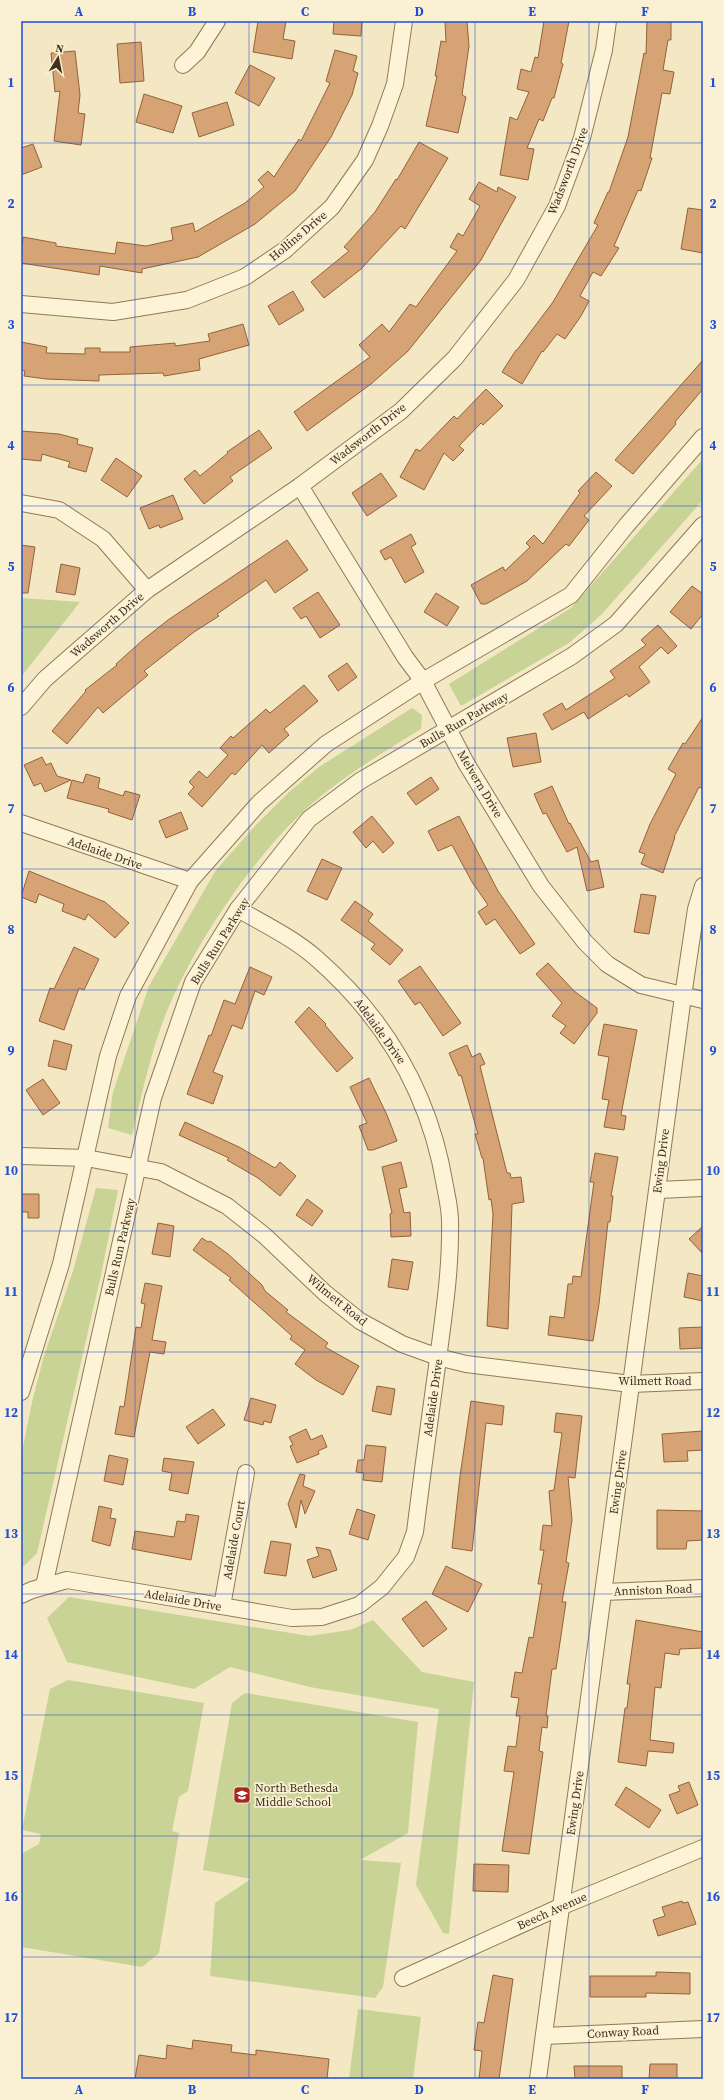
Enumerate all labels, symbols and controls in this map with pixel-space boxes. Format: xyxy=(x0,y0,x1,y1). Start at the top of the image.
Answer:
text: A xyxy=(75,3,84,20)
text: B xyxy=(188,3,197,20)
text: C xyxy=(301,3,309,20)
text: D xyxy=(414,3,424,20)
text: E xyxy=(528,3,536,20)
text: F xyxy=(641,3,649,20)
north arrow xyxy=(38,38,78,78)
text: N xyxy=(54,41,65,57)
text: 1 xyxy=(7,74,15,91)
text: 1 xyxy=(709,74,717,91)
street label: Wadsworth Drive xyxy=(544,125,592,217)
text: 2 xyxy=(7,195,15,212)
text: 2 xyxy=(709,195,717,212)
street label: Hollins Drive xyxy=(266,207,330,265)
text: 3 xyxy=(7,316,15,333)
text: 3 xyxy=(709,316,717,333)
street label: Wadsworth Drive xyxy=(327,399,409,469)
text: 4 xyxy=(7,437,15,454)
text: 4 xyxy=(709,437,717,454)
text: 5 xyxy=(7,558,15,575)
text: 5 xyxy=(709,558,717,575)
street label: Wadsworth Drive xyxy=(67,589,147,661)
text: 6 xyxy=(7,679,15,696)
text: 6 xyxy=(709,679,717,696)
street label: Bulls Run Parkway xyxy=(417,688,512,752)
street label: Melvern Drive xyxy=(454,747,506,821)
text: 7 xyxy=(7,800,15,817)
text: 7 xyxy=(709,800,717,817)
street label: Adelaide Drive xyxy=(65,833,145,873)
street label: Bulls Run Parkway xyxy=(187,894,254,988)
text: 8 xyxy=(7,921,15,938)
text: 8 xyxy=(709,921,717,938)
street label: Adelaide Drive xyxy=(351,995,409,1067)
text: 9 xyxy=(7,1042,15,1059)
text: 9 xyxy=(709,1042,717,1059)
street label: Ewing Drive xyxy=(649,1128,673,1194)
text: 10 xyxy=(4,1162,18,1179)
text: 10 xyxy=(706,1162,720,1179)
street label: Bulls Run Parkway xyxy=(101,1196,139,1297)
street label: Wilmett Road xyxy=(303,1271,371,1329)
text: 11 xyxy=(4,1283,18,1300)
text: 11 xyxy=(706,1283,720,1300)
street label: Adelaide Drive xyxy=(420,1358,446,1438)
street label: Wilmett Road xyxy=(618,1373,692,1389)
text: 12 xyxy=(4,1404,18,1421)
text: 12 xyxy=(706,1404,720,1421)
street label: Ewing Drive xyxy=(606,1449,630,1515)
street label: Adelaide Court xyxy=(219,1499,249,1581)
text: 13 xyxy=(4,1525,18,1542)
text: 13 xyxy=(706,1525,720,1542)
street label: Anniston Road xyxy=(613,1581,693,1599)
street label: Adelaide Drive xyxy=(143,1585,223,1615)
text: 14 xyxy=(4,1646,18,1663)
text: 14 xyxy=(706,1646,720,1663)
text: 15 xyxy=(4,1767,18,1784)
text: 15 xyxy=(706,1767,720,1784)
street label: Ewing Drive xyxy=(563,1770,587,1836)
place label: North Bethesda Middle School xyxy=(255,1780,339,1810)
school or university icon: North Bethesda Middle School xyxy=(232,1785,252,1805)
text: 16 xyxy=(4,1888,18,1905)
street label: Beech Avenue xyxy=(515,1888,589,1934)
text: 16 xyxy=(706,1888,720,1905)
text: 17 xyxy=(4,2009,18,2026)
text: 17 xyxy=(706,2009,720,2026)
street label: Conway Road xyxy=(587,2022,660,2042)
text: A xyxy=(75,2081,84,2098)
text: B xyxy=(188,2081,197,2098)
text: C xyxy=(301,2081,309,2098)
text: D xyxy=(414,2081,424,2098)
text: E xyxy=(528,2081,536,2098)
text: F xyxy=(641,2081,649,2098)

